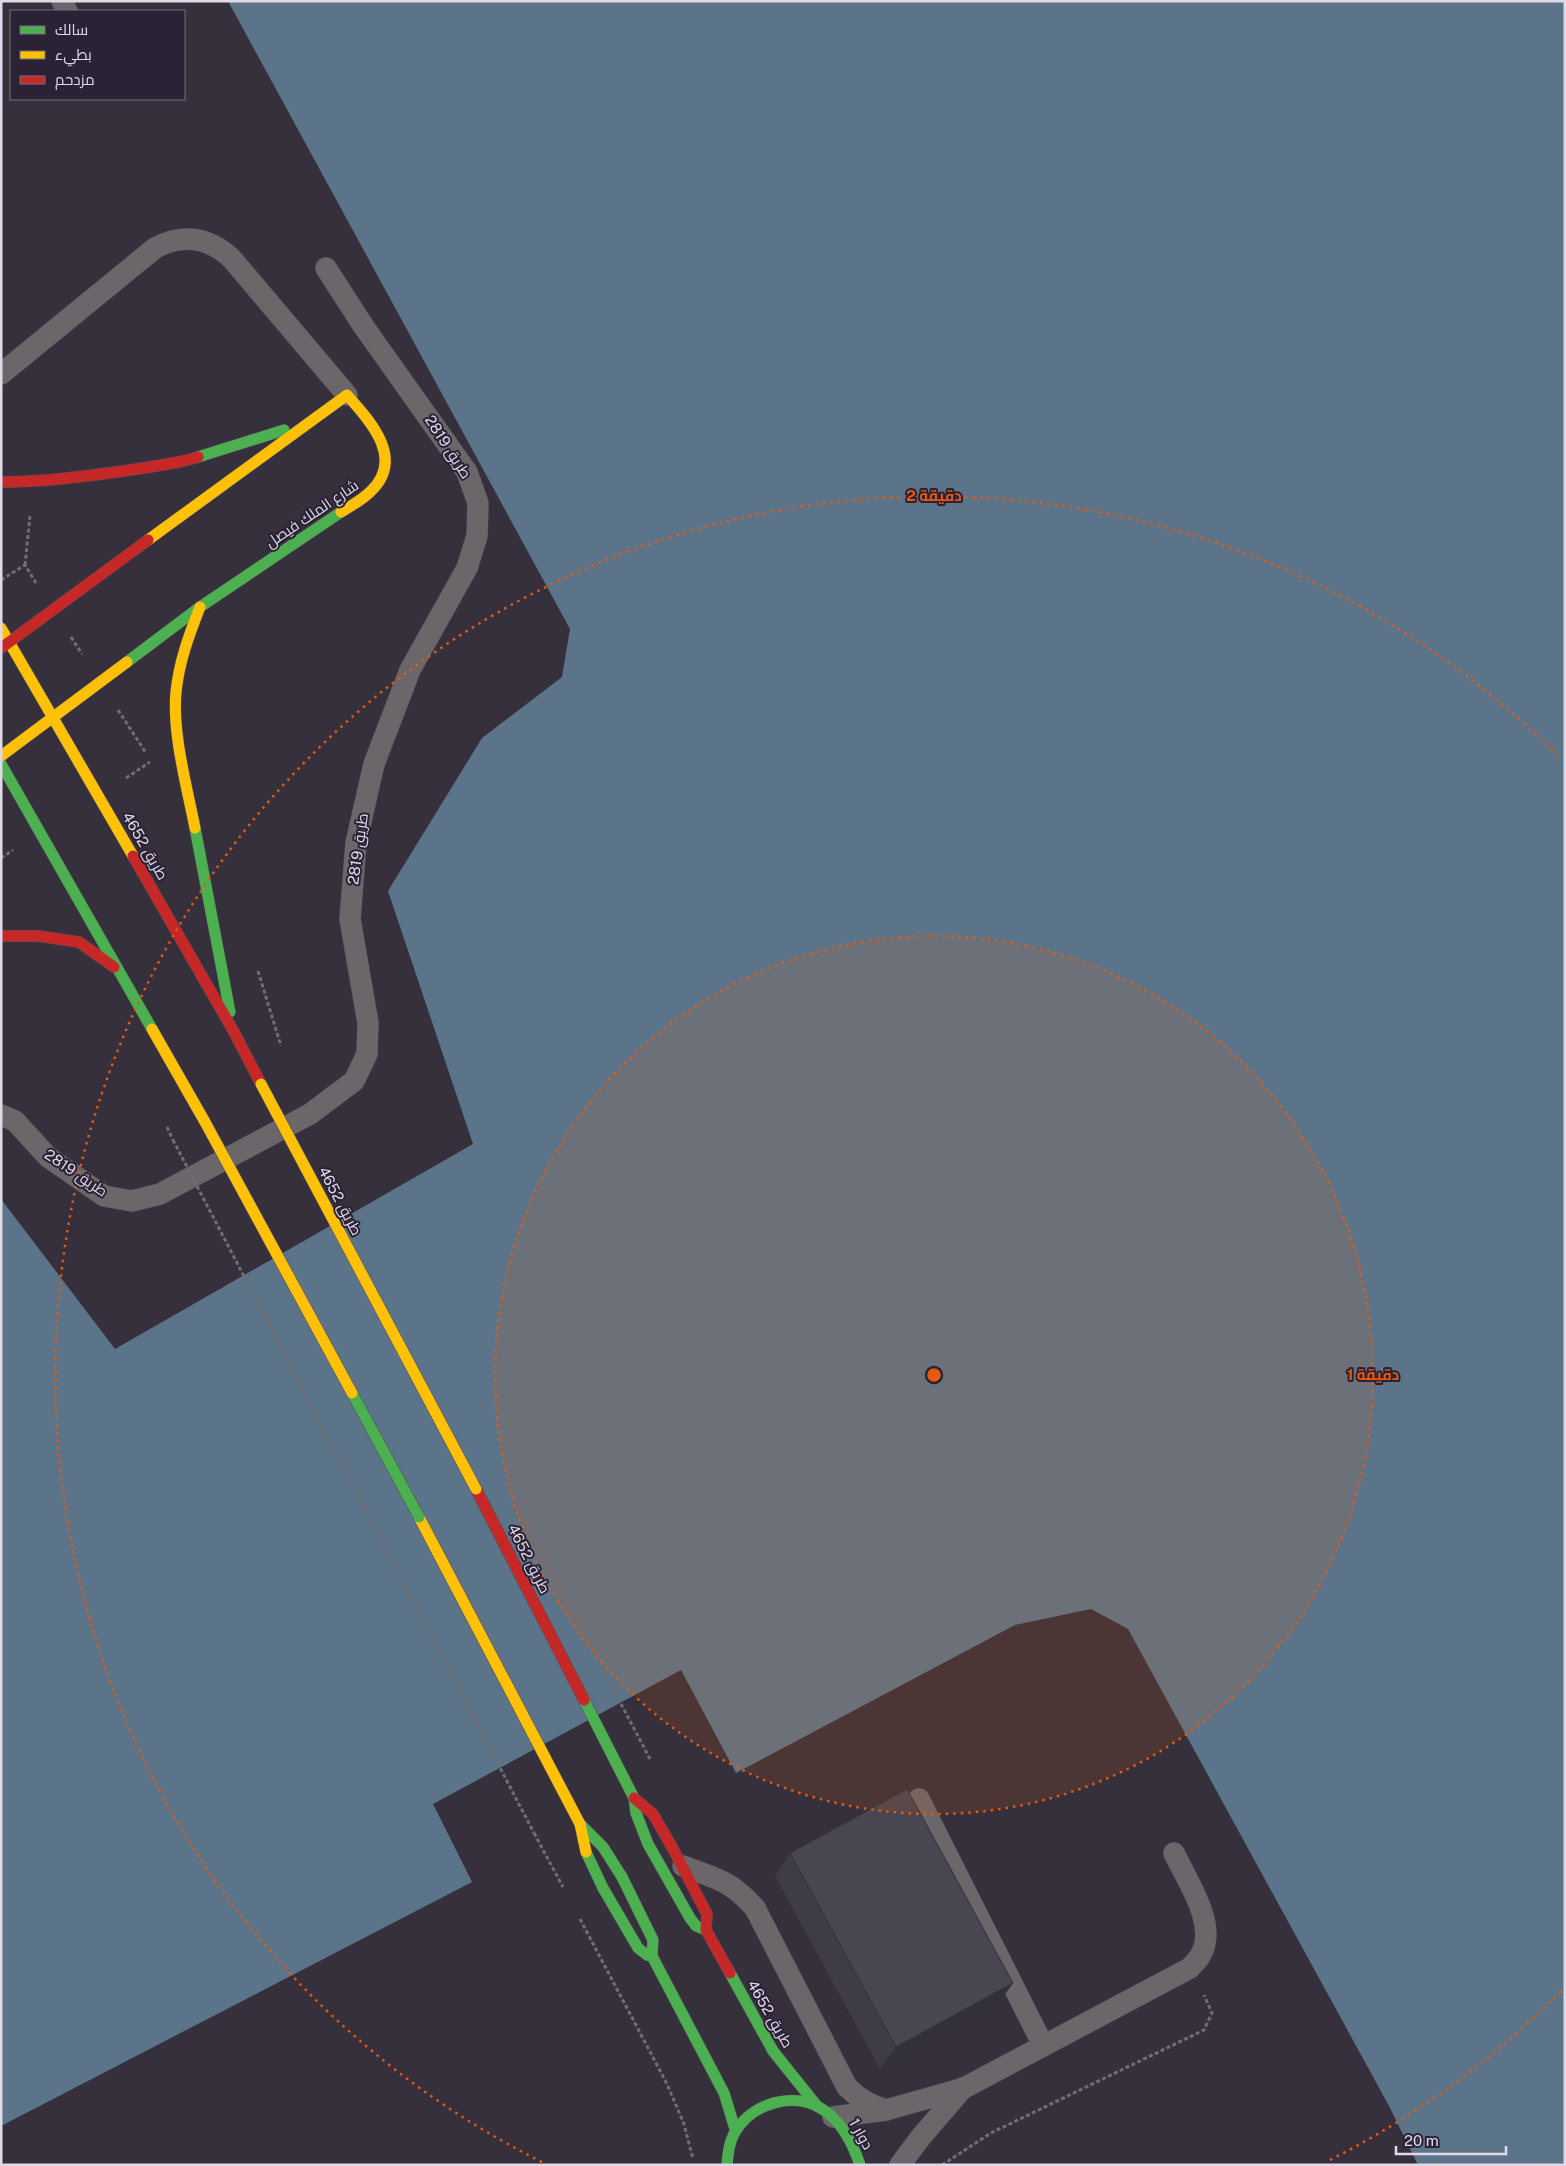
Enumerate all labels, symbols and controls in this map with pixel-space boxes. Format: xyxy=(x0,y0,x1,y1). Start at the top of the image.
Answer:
legend xyxy=(10,10,185,100)
text: سالك xyxy=(55,21,88,38)
text: بطيء xyxy=(55,46,92,67)
text: مزدحم xyxy=(55,71,95,90)
street label: طريق 2819 xyxy=(420,412,475,483)
street label: شارع الملك فيصل xyxy=(262,476,363,553)
text: 2 دقيقة xyxy=(906,487,962,504)
street label: طريق 4652 xyxy=(118,809,172,884)
street label: طريق 2819 xyxy=(344,812,373,886)
street label: طريق 2819 xyxy=(41,1145,111,1201)
street label: طريق 4652 xyxy=(314,1164,366,1239)
centre of rings xyxy=(925,1366,943,1384)
text: 1 دقيقة xyxy=(1347,1366,1399,1383)
street label: طريق 4652 xyxy=(503,1521,554,1597)
street label: طريق 4652 xyxy=(743,1977,797,2052)
street label: دوار 1 xyxy=(845,2115,877,2153)
scale bar xyxy=(1396,2124,1506,2156)
text: 20 m xyxy=(1404,2132,1439,2149)

